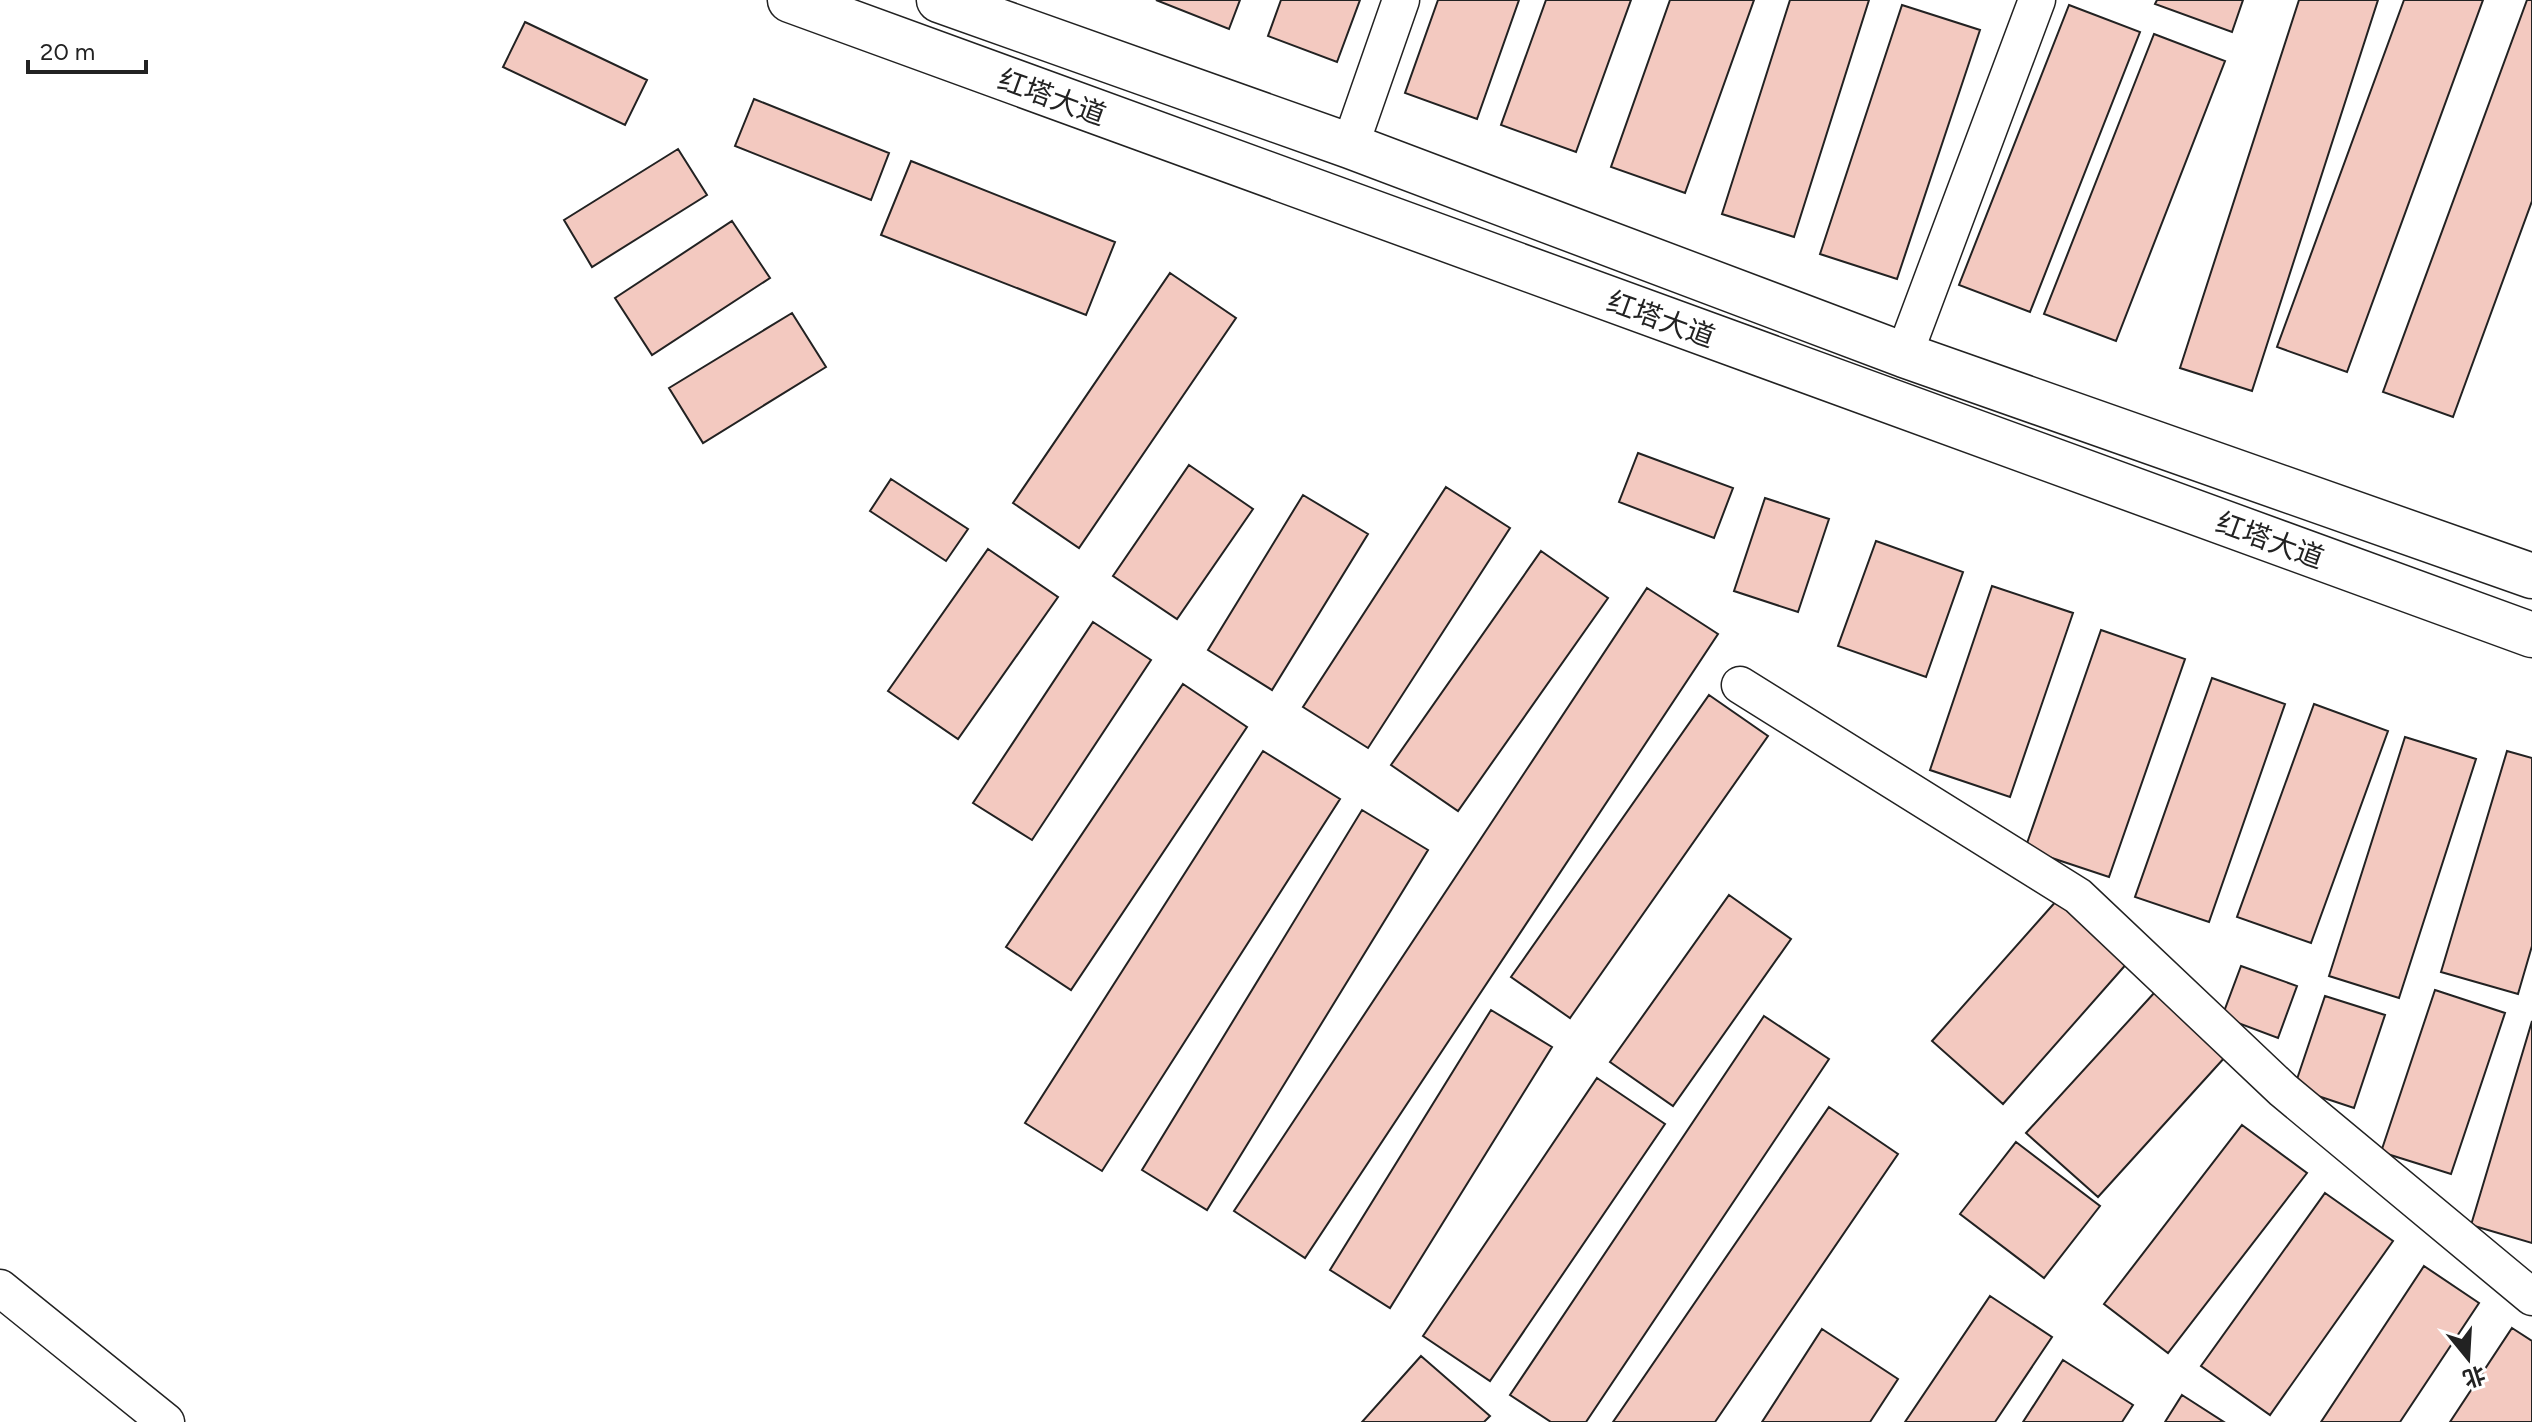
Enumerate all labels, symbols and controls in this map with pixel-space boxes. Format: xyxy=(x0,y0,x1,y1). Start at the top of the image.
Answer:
scale bar xyxy=(28,24,146,74)
text: 20 m xyxy=(40,37,95,66)
street label: 红塔大道 xyxy=(994,62,1110,132)
street label: 红塔大道 xyxy=(1603,284,1719,354)
street label: 红塔大道 xyxy=(2212,505,2328,575)
north arrow xyxy=(2428,1318,2508,1398)
text: 北 xyxy=(2459,1360,2489,1393)

